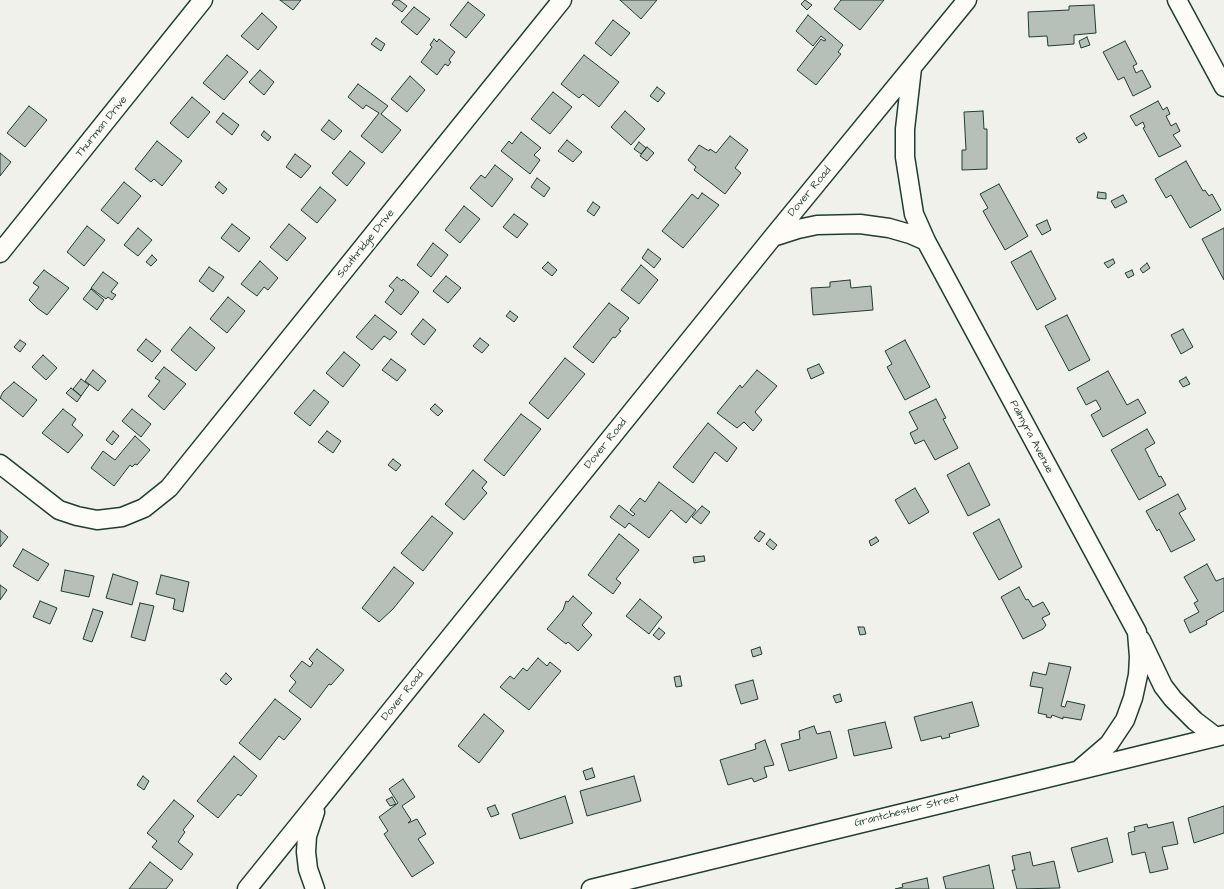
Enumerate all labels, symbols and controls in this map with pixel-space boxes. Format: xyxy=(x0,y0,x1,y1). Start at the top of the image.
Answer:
street label: Thurman Drive xyxy=(73,94,131,160)
street label: Dover Road xyxy=(785,165,835,219)
street label: Southridge Drive xyxy=(334,207,398,281)
street label: Palmyra Avenue xyxy=(1006,398,1056,476)
street label: Dover Road xyxy=(582,416,630,472)
street label: Dover Road xyxy=(379,668,427,724)
street label: Grantchester Street xyxy=(853,792,961,830)

